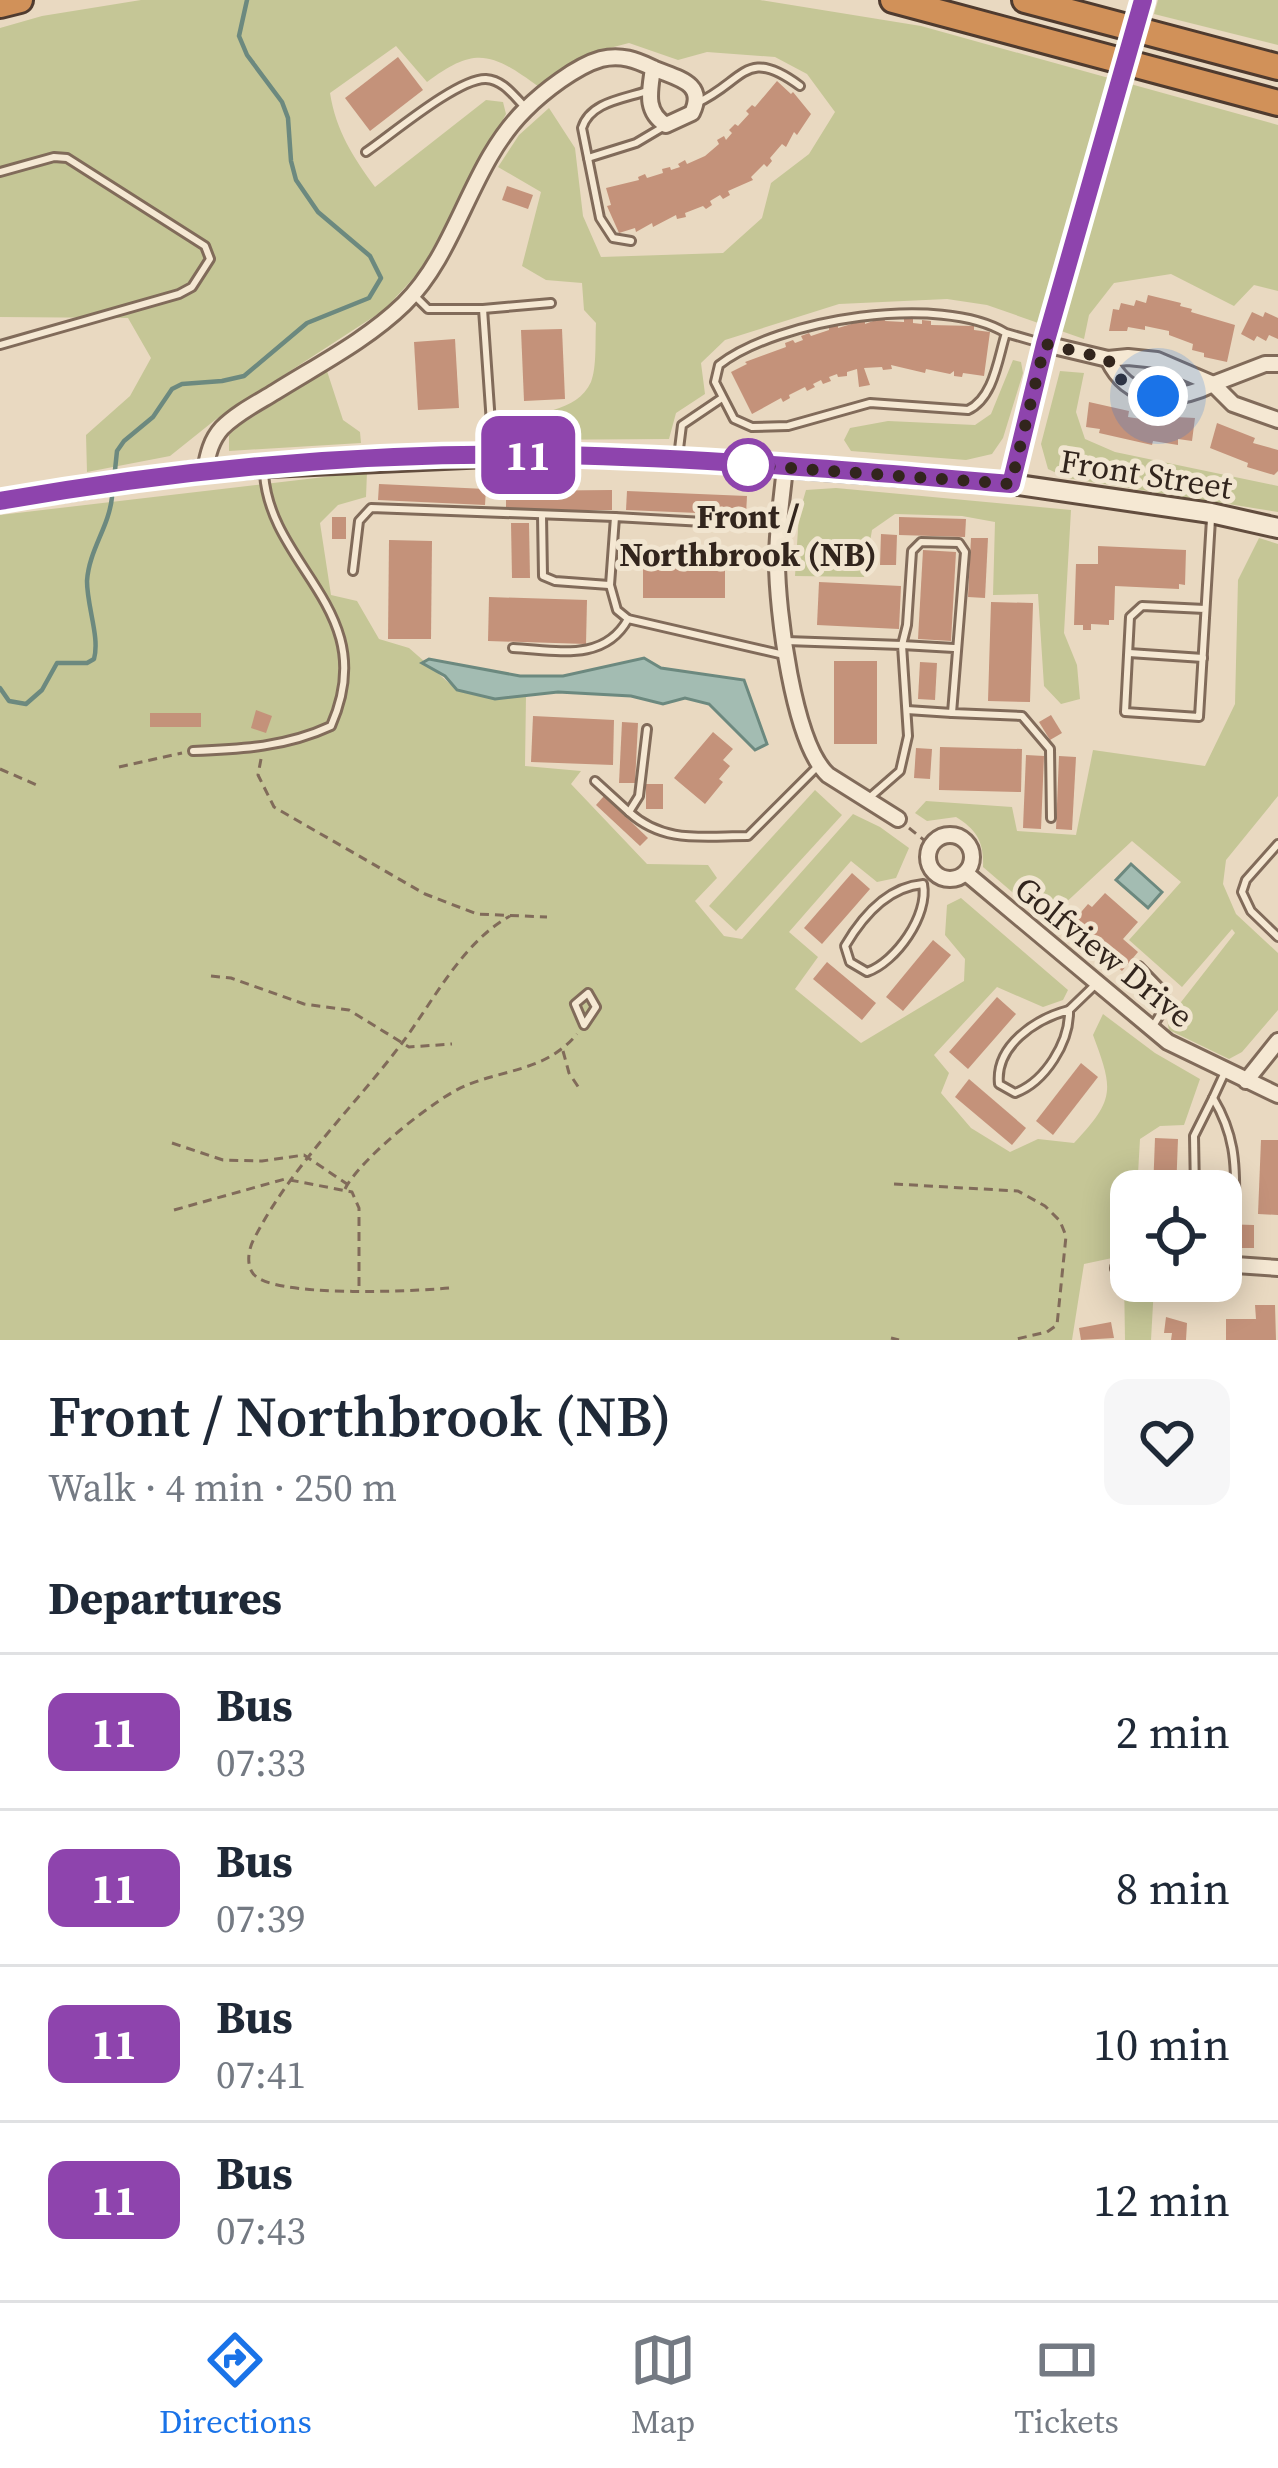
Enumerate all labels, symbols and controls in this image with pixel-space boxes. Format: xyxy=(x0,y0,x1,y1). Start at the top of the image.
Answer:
your location xyxy=(1128,366,1188,426)
line badge: 11 xyxy=(474,416,582,494)
text: 11 xyxy=(505,426,551,484)
street label: Front Street xyxy=(1057,438,1236,510)
marker: Front / Northbrook (NB) xyxy=(723,440,773,490)
place label: Front / Northbrook (NB) xyxy=(619,494,877,577)
street label: Golfview Drive xyxy=(1005,866,1203,1038)
map controls xyxy=(1110,1170,1242,1302)
button: locate xyxy=(1110,1170,1242,1302)
text: Front / Northbrook (NB) xyxy=(48,1377,672,1455)
button: heart xyxy=(1104,1379,1230,1505)
text: Walk · 4 min · 250 m xyxy=(48,1461,397,1514)
text: Departures xyxy=(48,1567,282,1629)
text: Bus xyxy=(216,1674,293,1736)
text: 2 min xyxy=(1116,1701,1230,1763)
text: 11 xyxy=(91,1703,137,1761)
text: 07:33 xyxy=(216,1736,306,1789)
text: Bus xyxy=(216,1830,293,1892)
text: 8 min xyxy=(1116,1857,1230,1919)
text: 11 xyxy=(91,1859,137,1917)
text: 07:39 xyxy=(216,1892,306,1945)
text: Bus xyxy=(216,1986,293,2048)
text: 10 min xyxy=(1093,2013,1230,2075)
text: 11 xyxy=(91,2015,137,2073)
text: 07:41 xyxy=(216,2048,306,2101)
text: Bus xyxy=(216,2142,293,2204)
text: 12 min xyxy=(1093,2169,1230,2231)
text: 11 xyxy=(91,2171,137,2229)
text: 07:43 xyxy=(216,2204,306,2257)
tab: Directions xyxy=(159,2327,312,2444)
tab: Map xyxy=(630,2327,696,2444)
tab: Tickets xyxy=(1014,2327,1119,2444)

